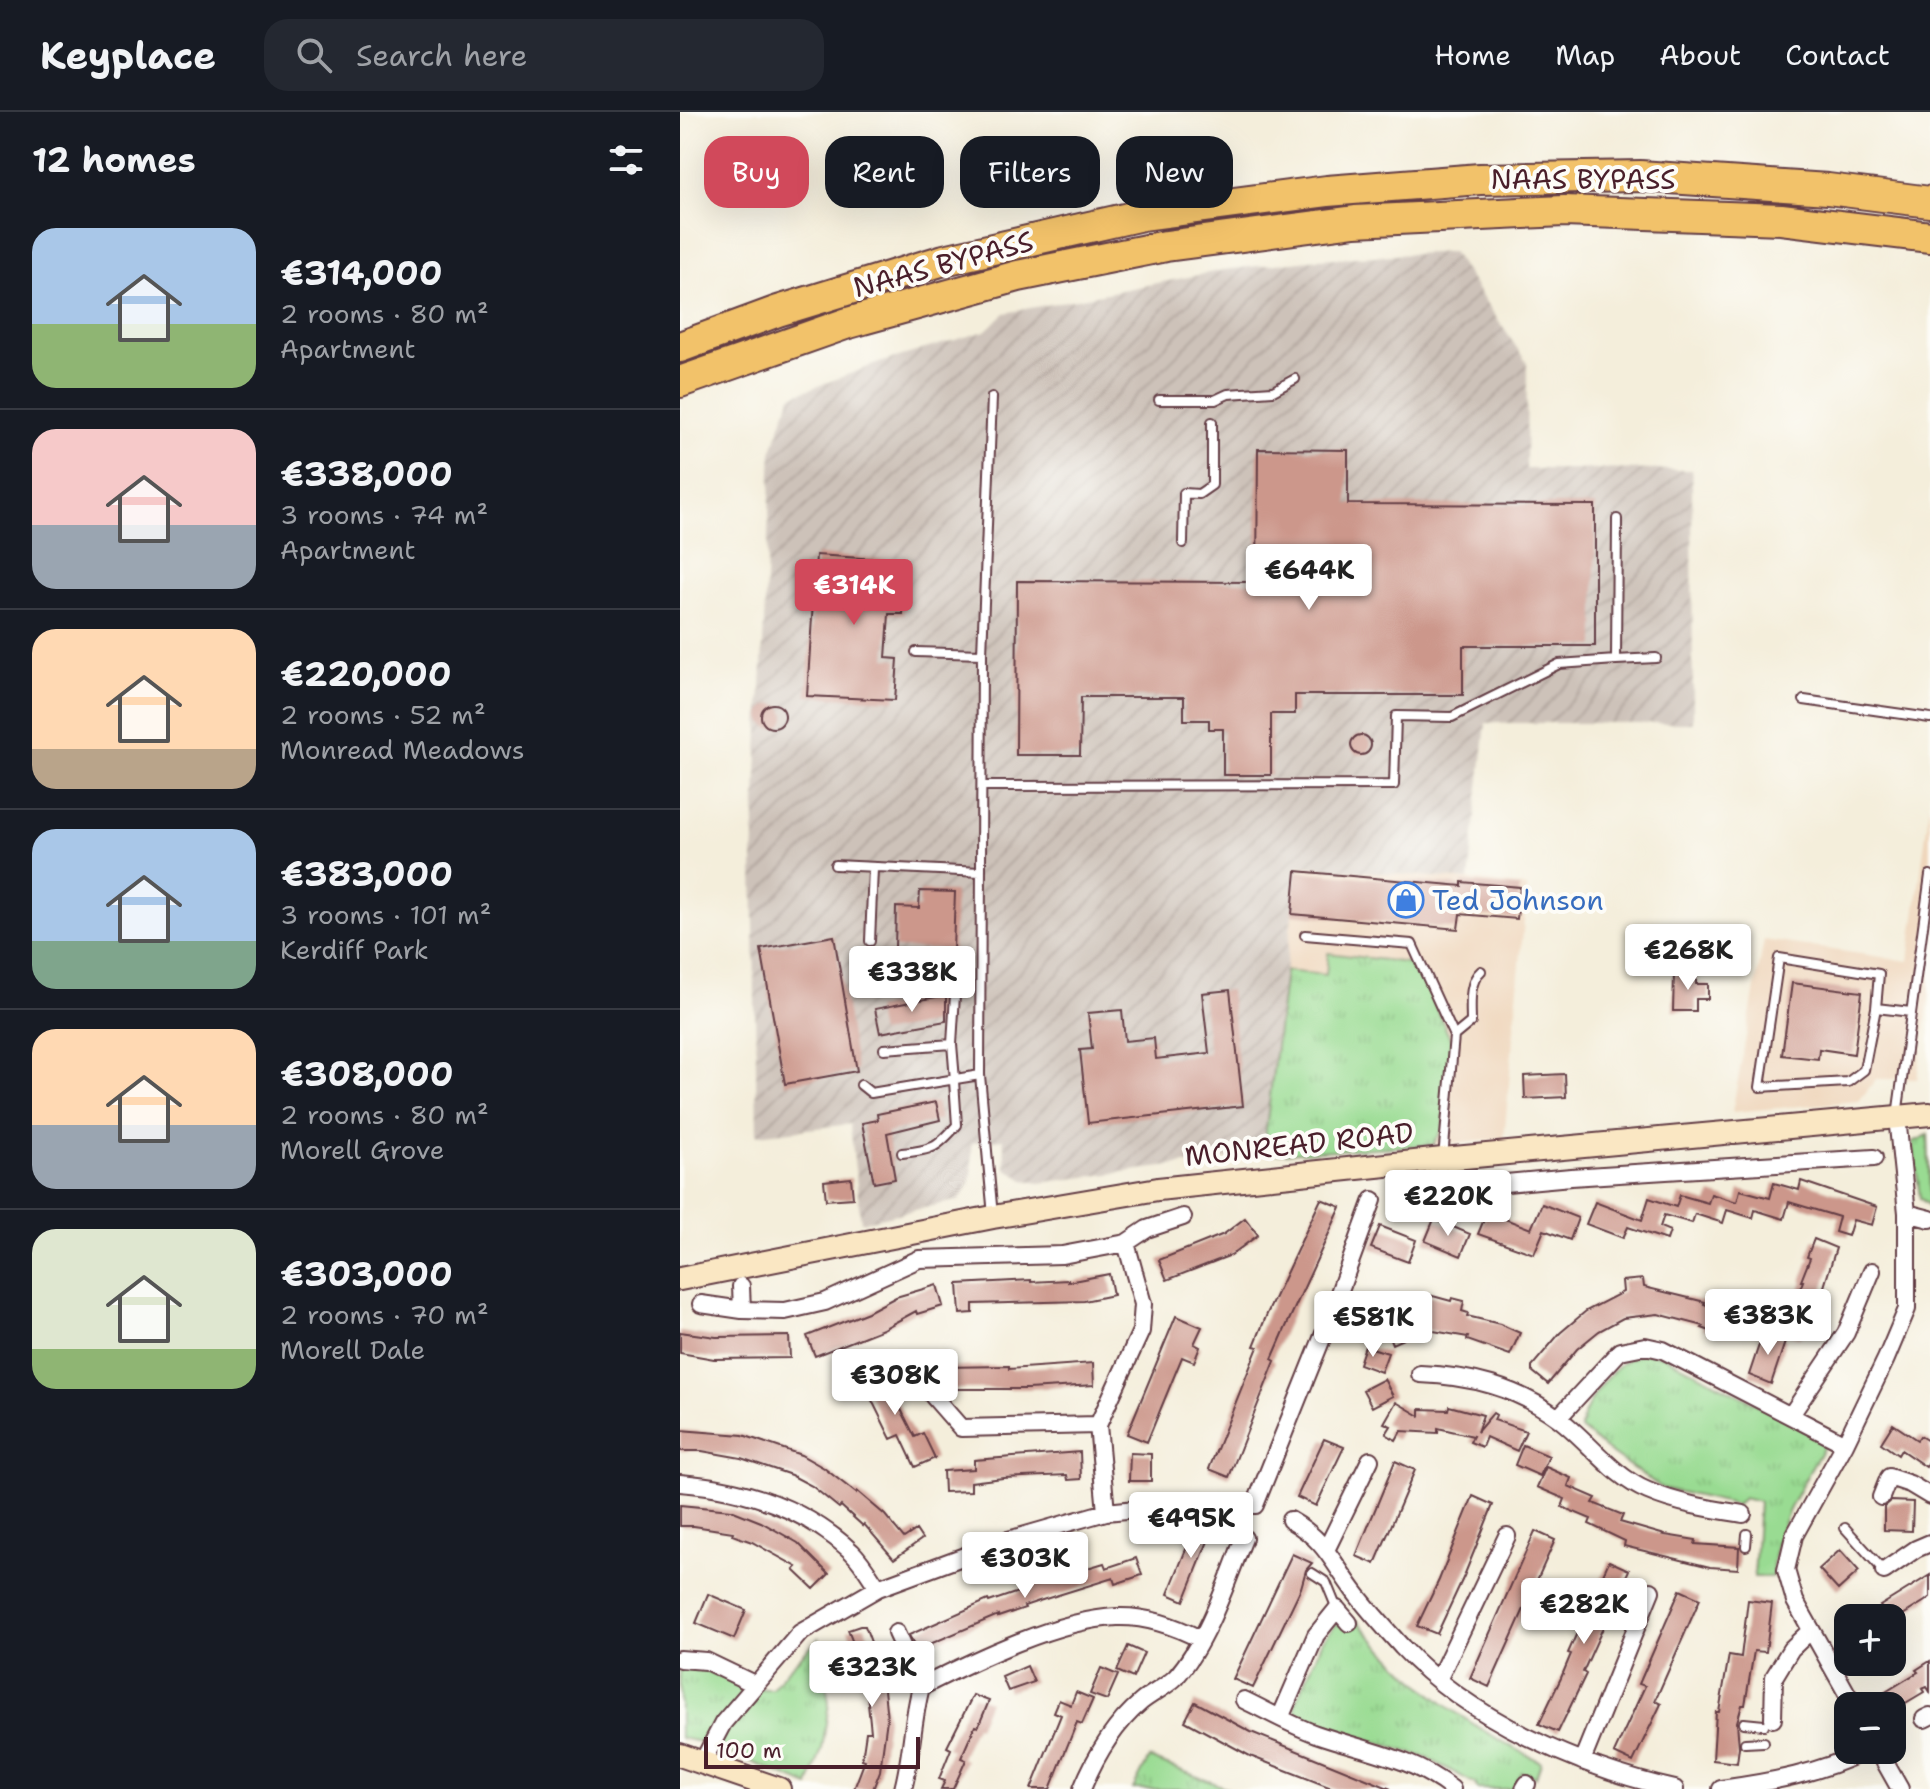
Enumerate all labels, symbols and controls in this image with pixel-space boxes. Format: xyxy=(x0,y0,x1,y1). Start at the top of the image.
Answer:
search box xyxy=(264,19,824,91)
text: Keyplace xyxy=(40,30,216,81)
icon: search xyxy=(292,33,336,77)
text: Search here xyxy=(356,35,527,76)
text: Home xyxy=(1434,36,1511,74)
text: Map xyxy=(1555,36,1615,74)
text: About xyxy=(1659,36,1741,74)
text: Contact xyxy=(1785,36,1890,74)
chip: Buy xyxy=(704,136,809,208)
chip: Rent xyxy=(825,136,944,208)
chip: Filters xyxy=(960,136,1100,208)
chip: New xyxy=(1116,136,1233,208)
text: 12 homes xyxy=(32,137,196,183)
icon: filters xyxy=(604,138,648,182)
street label: NAAS BYPASS xyxy=(1490,160,1676,198)
street label: NAAS BYPASS xyxy=(849,222,1037,306)
text: €314,000 xyxy=(280,250,443,296)
icon: home xyxy=(96,260,192,356)
text: 2 rooms · 80 m² xyxy=(280,296,489,331)
text: Apartment xyxy=(280,331,416,366)
text: €338,000 xyxy=(280,451,453,497)
icon: home xyxy=(96,461,192,557)
text: 3 rooms · 74 m² xyxy=(280,497,488,532)
text: Apartment xyxy=(280,532,416,567)
pin: €644K xyxy=(1253,544,1365,612)
text: €644K xyxy=(1264,552,1354,587)
pin: €314K xyxy=(798,559,910,627)
text: €314K xyxy=(813,567,895,602)
text: €220,000 xyxy=(280,651,452,697)
icon: home xyxy=(96,661,192,757)
text: 2 rooms · 52 m² xyxy=(280,697,486,732)
text: Monread Meadows xyxy=(280,732,525,767)
text: €383,000 xyxy=(280,851,453,897)
icon: home xyxy=(96,861,192,957)
shop icon: Ted Johnson xyxy=(1387,881,1425,919)
place label: Ted Johnson xyxy=(1432,881,1604,919)
text: 3 rooms · 101 m² xyxy=(280,897,491,932)
pin: €268K xyxy=(1632,924,1744,992)
text: Kerdiff Park xyxy=(280,932,429,967)
text: €268K xyxy=(1643,932,1733,967)
pin: €338K xyxy=(856,946,968,1014)
text: €338K xyxy=(867,954,957,989)
text: €308,000 xyxy=(280,1051,453,1097)
icon: home xyxy=(96,1061,192,1157)
text: 2 rooms · 80 m² xyxy=(280,1097,489,1132)
street label: MONREAD ROAD xyxy=(1183,1113,1415,1175)
text: Morell Grove xyxy=(280,1132,444,1167)
pin: €220K xyxy=(1392,1170,1504,1238)
text: €220K xyxy=(1403,1178,1493,1213)
text: €303,000 xyxy=(280,1251,453,1297)
icon: home xyxy=(96,1261,192,1357)
pin: €383K xyxy=(1712,1289,1824,1357)
pin: €581K xyxy=(1317,1291,1429,1359)
text: 2 rooms · 70 m² xyxy=(280,1297,489,1332)
text: €383K xyxy=(1723,1297,1813,1332)
text: €581K xyxy=(1332,1299,1414,1334)
text: Morell Dale xyxy=(280,1332,425,1367)
pin: €308K xyxy=(839,1349,951,1417)
text: €308K xyxy=(850,1357,940,1392)
pin: €495K xyxy=(1135,1492,1247,1560)
text: €495K xyxy=(1147,1500,1235,1535)
pin: €303K xyxy=(969,1532,1081,1600)
text: €303K xyxy=(980,1540,1070,1575)
pin: €282K xyxy=(1528,1578,1640,1646)
text: €282K xyxy=(1539,1586,1629,1621)
map controls xyxy=(1834,1604,1906,1764)
button: + xyxy=(1834,1604,1906,1676)
pin: €323K xyxy=(816,1641,928,1709)
text: €323K xyxy=(827,1649,917,1684)
button: − xyxy=(1834,1692,1906,1764)
scale bar xyxy=(704,1733,920,1769)
text: 100 m xyxy=(716,1736,782,1765)

